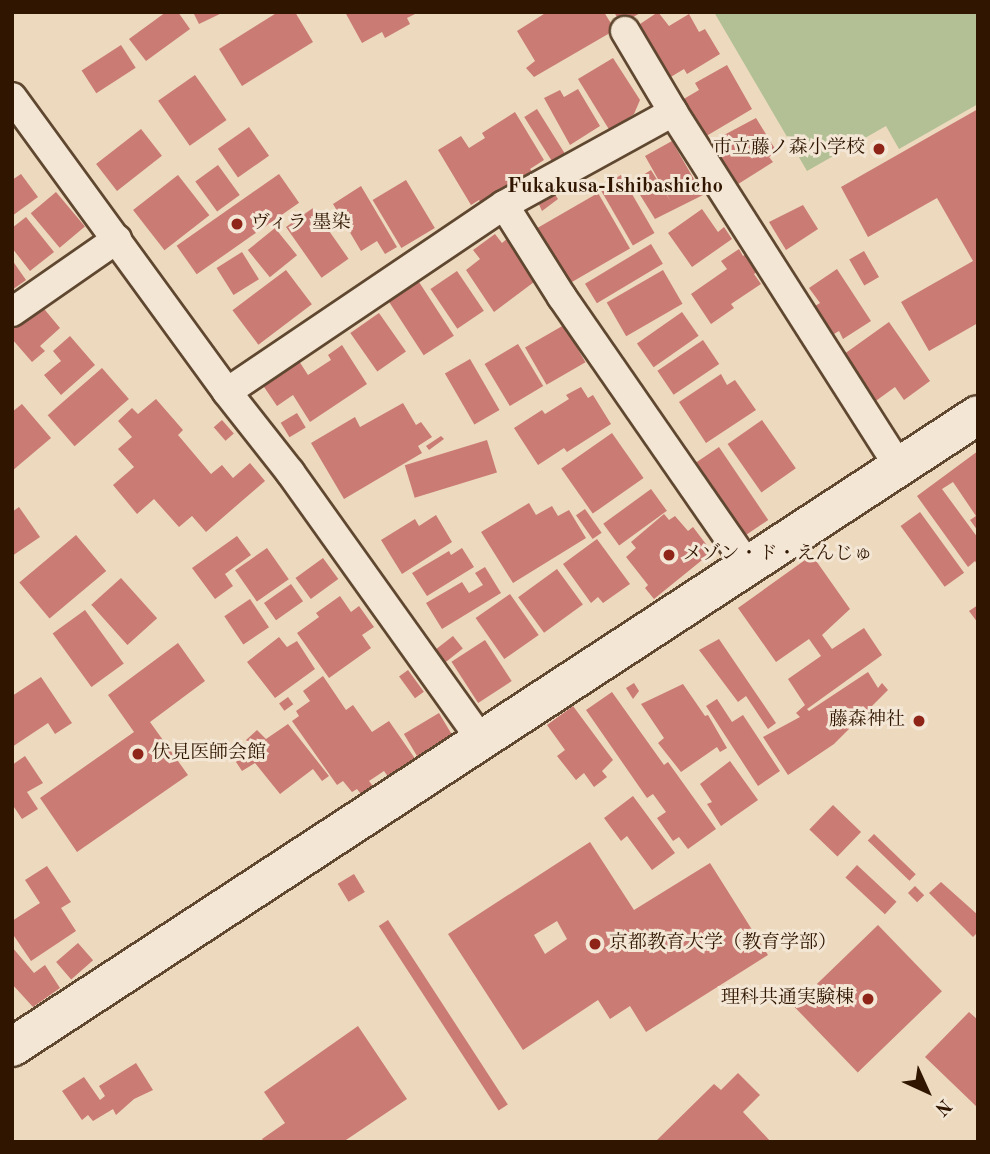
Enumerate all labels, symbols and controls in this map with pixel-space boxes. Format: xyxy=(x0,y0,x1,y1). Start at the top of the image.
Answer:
place label: 市立藤ノ森小学校 xyxy=(713,138,865,160)
marker: 市立藤ノ森小学校 xyxy=(871,141,887,157)
district label: Fukakusa-Ishibashicho xyxy=(507,174,723,200)
place label: ヴィラ 墨染 xyxy=(251,213,351,235)
marker: ヴィラ 墨染 xyxy=(229,216,245,232)
place label: メゾン・ド・えんじゅ xyxy=(683,544,873,566)
marker: メゾン・ド・えんじゅ xyxy=(661,547,677,563)
place label: 藤森神社 xyxy=(829,710,905,732)
marker: 藤森神社 xyxy=(911,713,927,729)
place label: 伏見医師会館 xyxy=(152,743,266,765)
marker: 伏見医師会館 xyxy=(130,746,146,762)
place label: 京都教育大学（教育学部） xyxy=(609,933,837,955)
marker: 京都教育大学（教育学部） xyxy=(587,936,603,952)
place label: 理科共通実験棟 xyxy=(721,988,854,1010)
marker: 理科共通実験棟 xyxy=(860,991,876,1007)
north arrow xyxy=(892,1056,962,1126)
text: N xyxy=(930,1094,954,1118)

